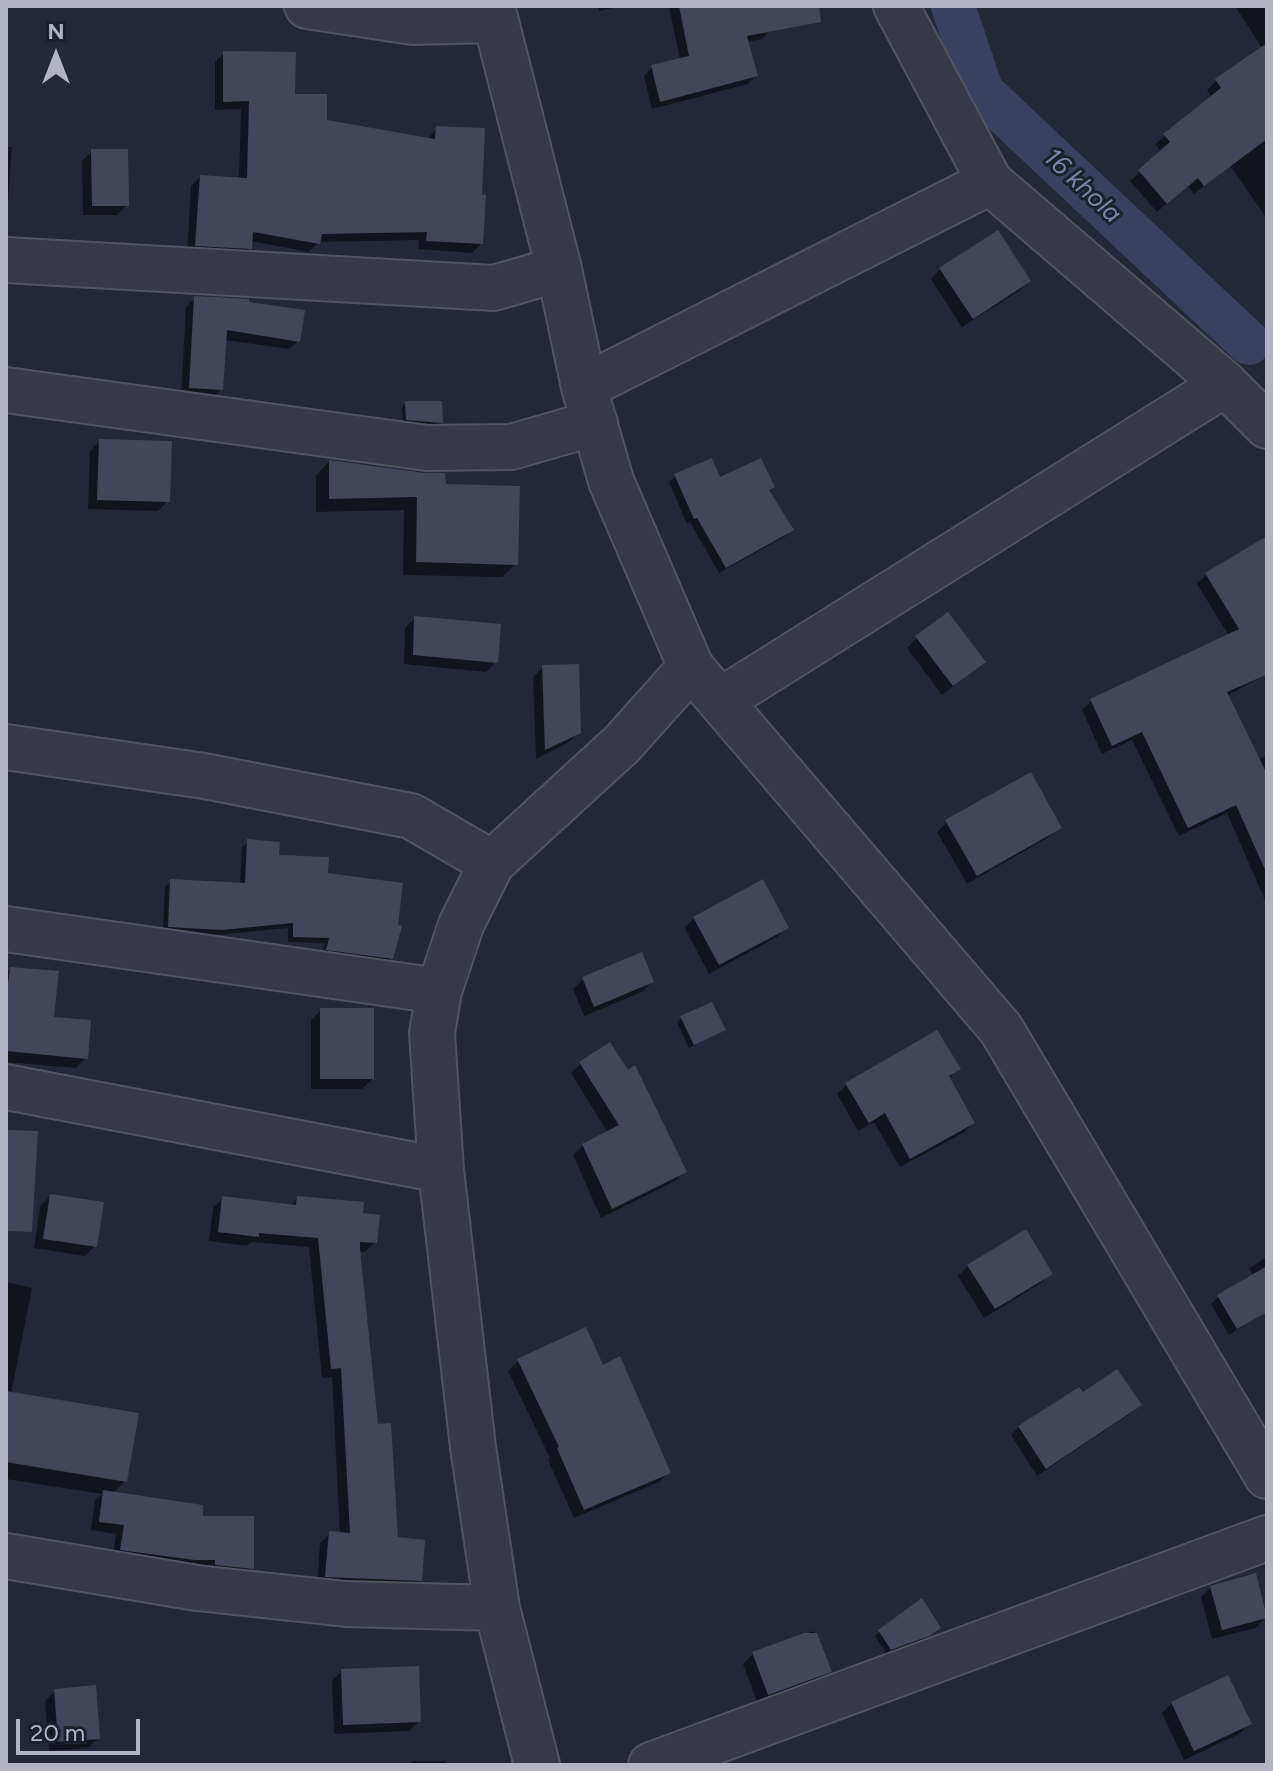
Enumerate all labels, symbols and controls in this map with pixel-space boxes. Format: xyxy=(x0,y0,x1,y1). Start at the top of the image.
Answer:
north arrow xyxy=(16,16,96,96)
text: N xyxy=(47,18,65,45)
water label: 16 khola xyxy=(1037,142,1127,230)
scale bar xyxy=(20,1703,144,1753)
text: 20 m xyxy=(30,1718,85,1747)

